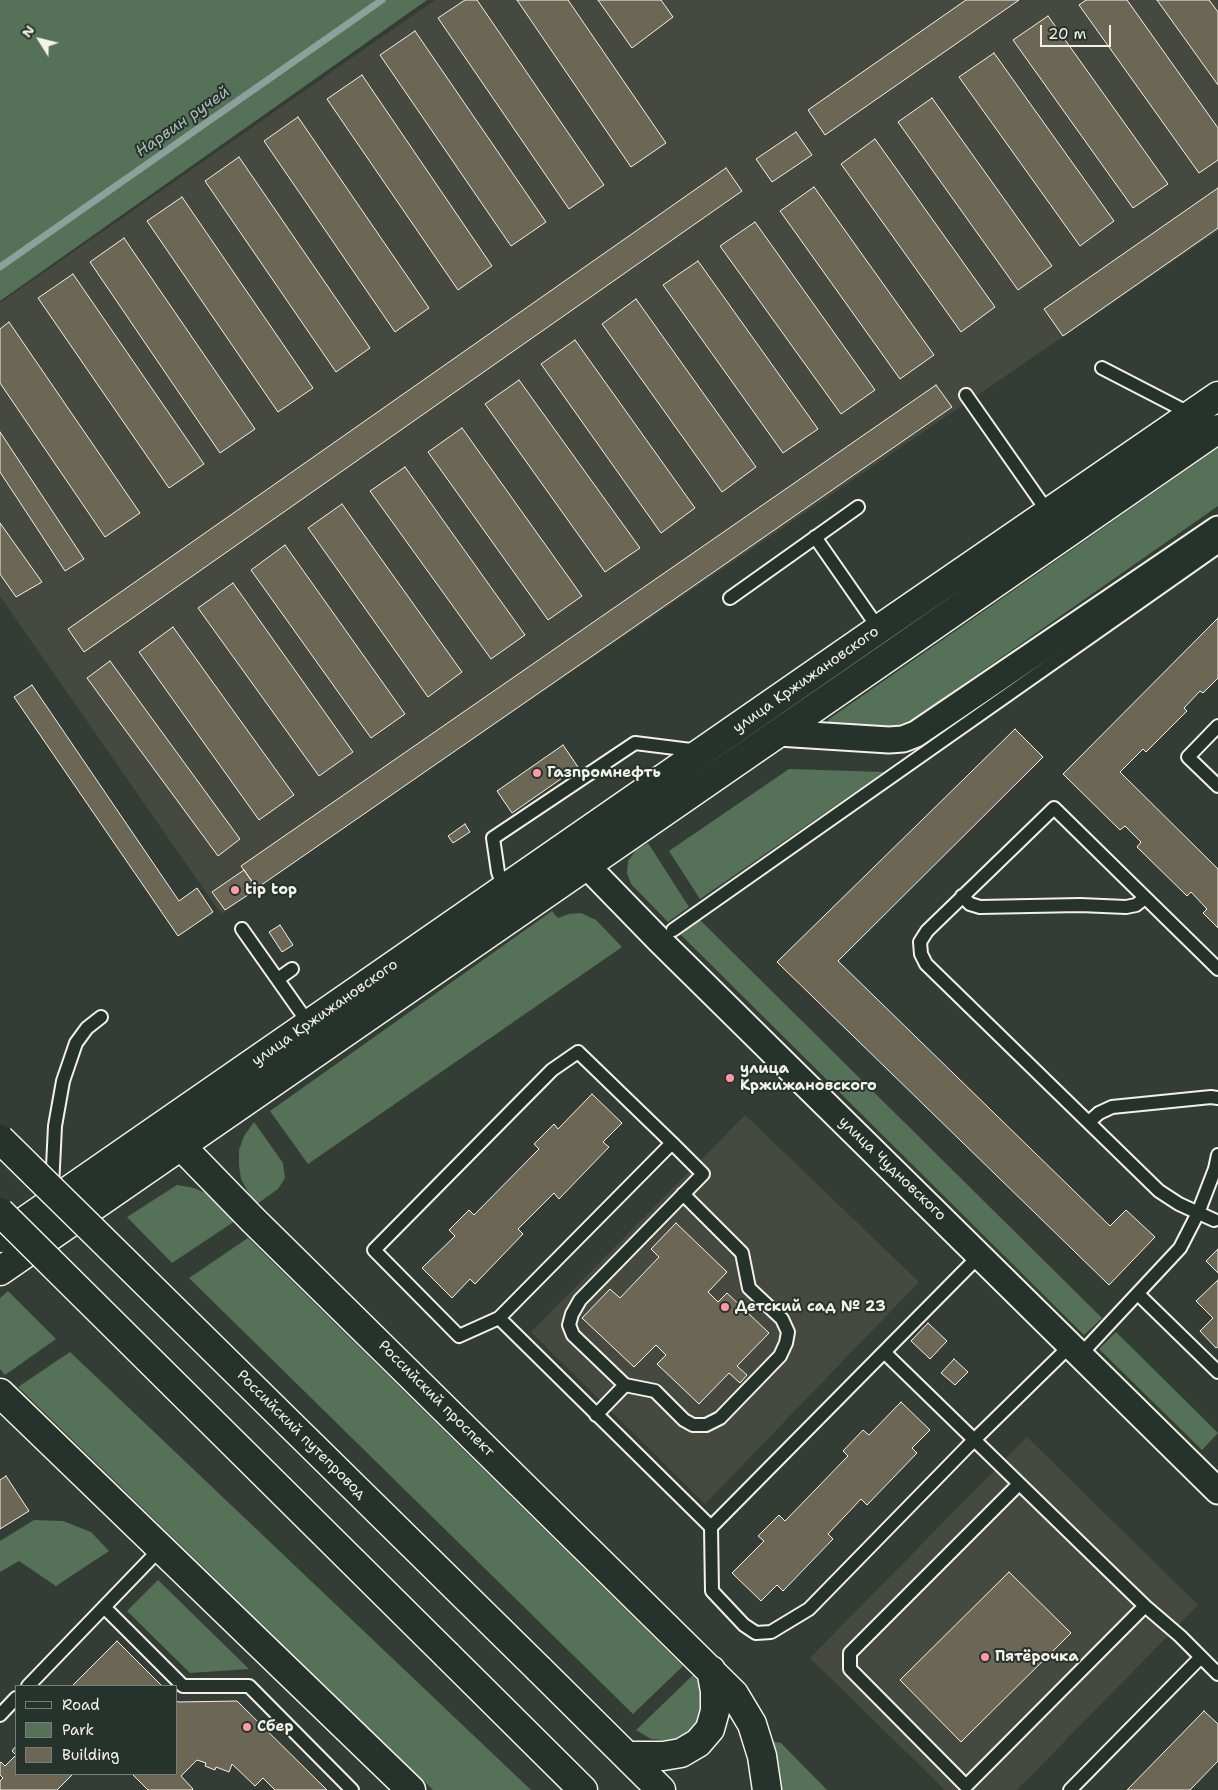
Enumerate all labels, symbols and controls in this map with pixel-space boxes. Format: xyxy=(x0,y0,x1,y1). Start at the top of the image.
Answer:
north arrow xyxy=(15,15,65,65)
scale bar xyxy=(1043,15,1114,47)
text: N xyxy=(17,21,38,41)
text: 20 m xyxy=(1048,24,1087,44)
water label: Нарвин ручей xyxy=(132,83,234,161)
street label: улица Кржижановского xyxy=(729,623,883,737)
place label: Газпромнефть xyxy=(547,764,661,782)
marker: Газпромнефть xyxy=(531,767,543,779)
place label: tip top xyxy=(245,881,297,899)
marker: tip top xyxy=(229,884,241,896)
street label: улица Кржижановского xyxy=(248,956,402,1070)
place label: улица Кржижановского xyxy=(740,1060,877,1095)
marker: улица Кржижановского xyxy=(724,1072,736,1084)
street label: улица Чудновского xyxy=(835,1113,949,1225)
place label: Детский сад № 23 xyxy=(735,1298,886,1316)
marker: Детский сад № 23 xyxy=(719,1301,731,1313)
street label: Российский проспект xyxy=(374,1337,498,1461)
street label: Российский путепровод xyxy=(233,1367,369,1503)
place label: Пятёрочка xyxy=(995,1648,1079,1666)
marker: Пятёрочка xyxy=(979,1651,991,1663)
legend xyxy=(15,1685,178,1775)
text: Road xyxy=(62,1695,100,1715)
place label: Сбер xyxy=(257,1718,293,1736)
text: Park xyxy=(62,1720,94,1740)
marker: Сбер xyxy=(241,1721,253,1733)
text: Building xyxy=(62,1745,119,1765)

